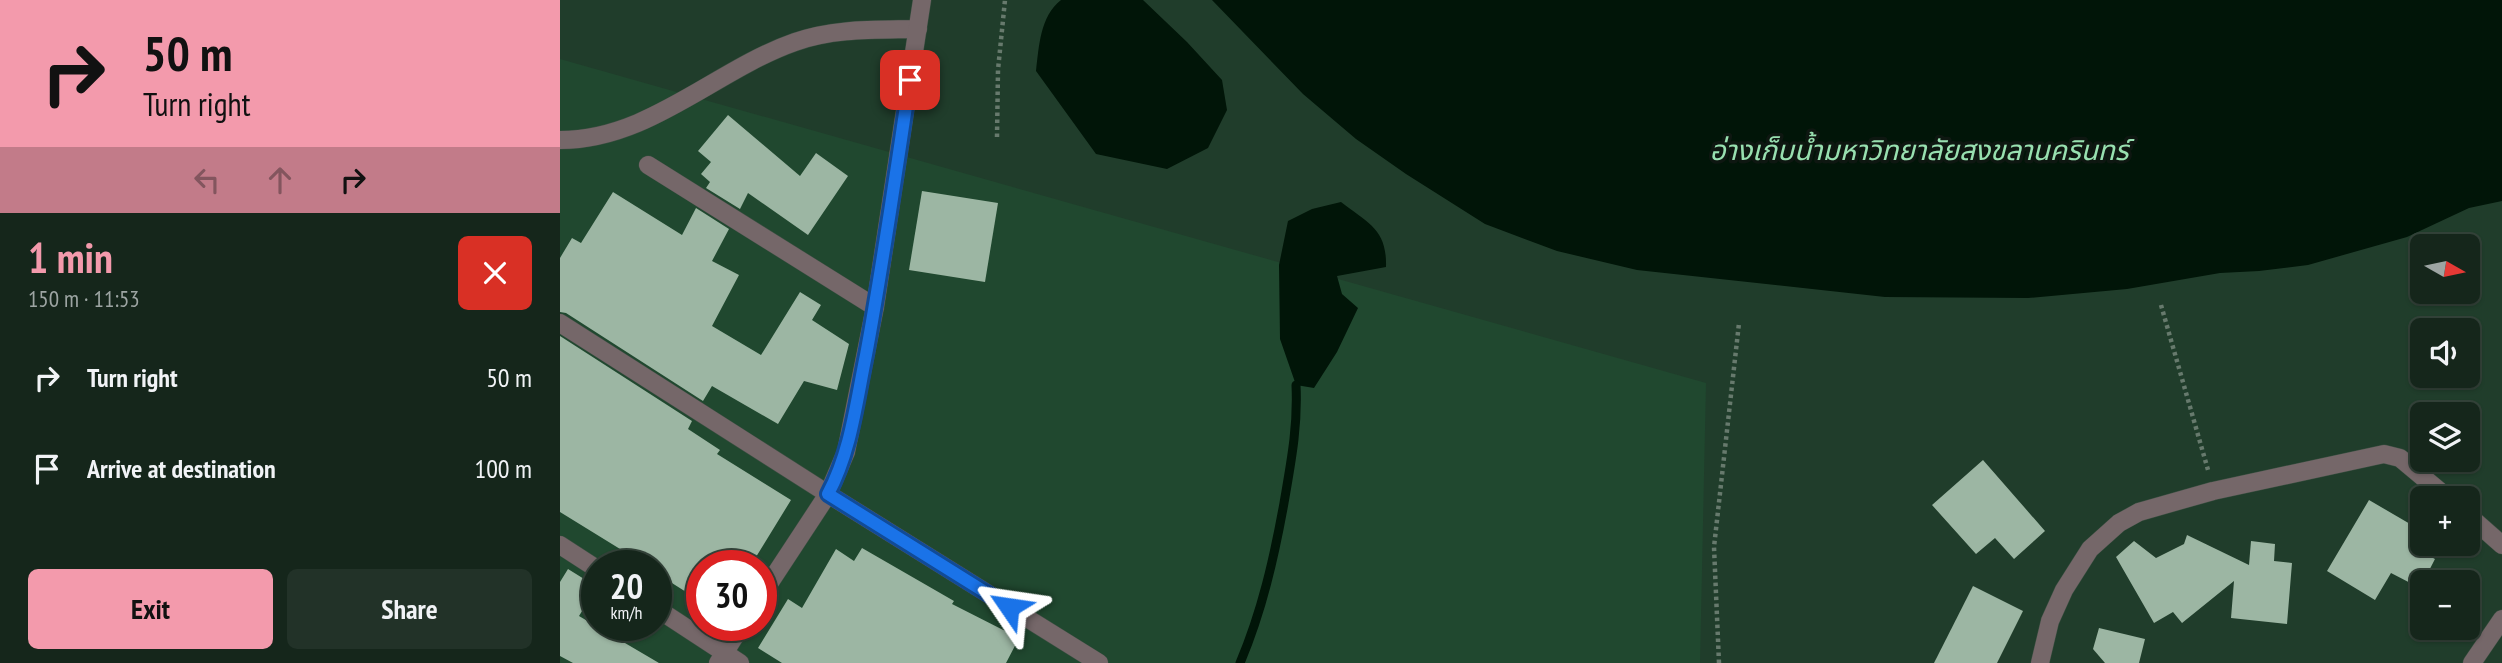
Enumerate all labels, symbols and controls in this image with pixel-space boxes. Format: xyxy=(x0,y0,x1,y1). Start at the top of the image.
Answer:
text: 50 m xyxy=(143,21,232,85)
icon: right xyxy=(28,28,119,119)
pin xyxy=(880,50,940,110)
icon: arrive xyxy=(891,61,929,99)
text: Turn right xyxy=(143,83,251,125)
water label: อ่างเก็บน้ำมหาวิทยาลัยสงขลานครินทร์ xyxy=(1709,131,2135,168)
icon: left xyxy=(188,161,226,199)
icon: ahead xyxy=(261,161,299,199)
icon: right xyxy=(334,161,372,199)
text: 1 min xyxy=(28,230,113,285)
north arrow xyxy=(2410,234,2480,304)
map controls xyxy=(2410,234,2480,640)
button: close xyxy=(458,236,532,310)
text: 150 m · 11:53 xyxy=(28,284,140,313)
button: sound xyxy=(2410,318,2480,388)
icon: right xyxy=(28,359,66,397)
text: Turn right xyxy=(87,361,178,394)
text: 50 m xyxy=(486,361,532,394)
button: layers xyxy=(2410,402,2480,472)
icon: arrive xyxy=(28,450,66,488)
text: Arrive at destination xyxy=(87,452,276,485)
text: 100 m xyxy=(474,452,532,485)
button: + xyxy=(2410,486,2480,556)
speed limit sign: 30 xyxy=(686,550,777,641)
text: 20 xyxy=(610,563,643,609)
button: Exit xyxy=(28,569,273,649)
button: Share xyxy=(287,569,532,649)
position arrow xyxy=(972,570,1046,644)
button: − xyxy=(2410,570,2480,640)
text: km/h xyxy=(611,601,642,624)

